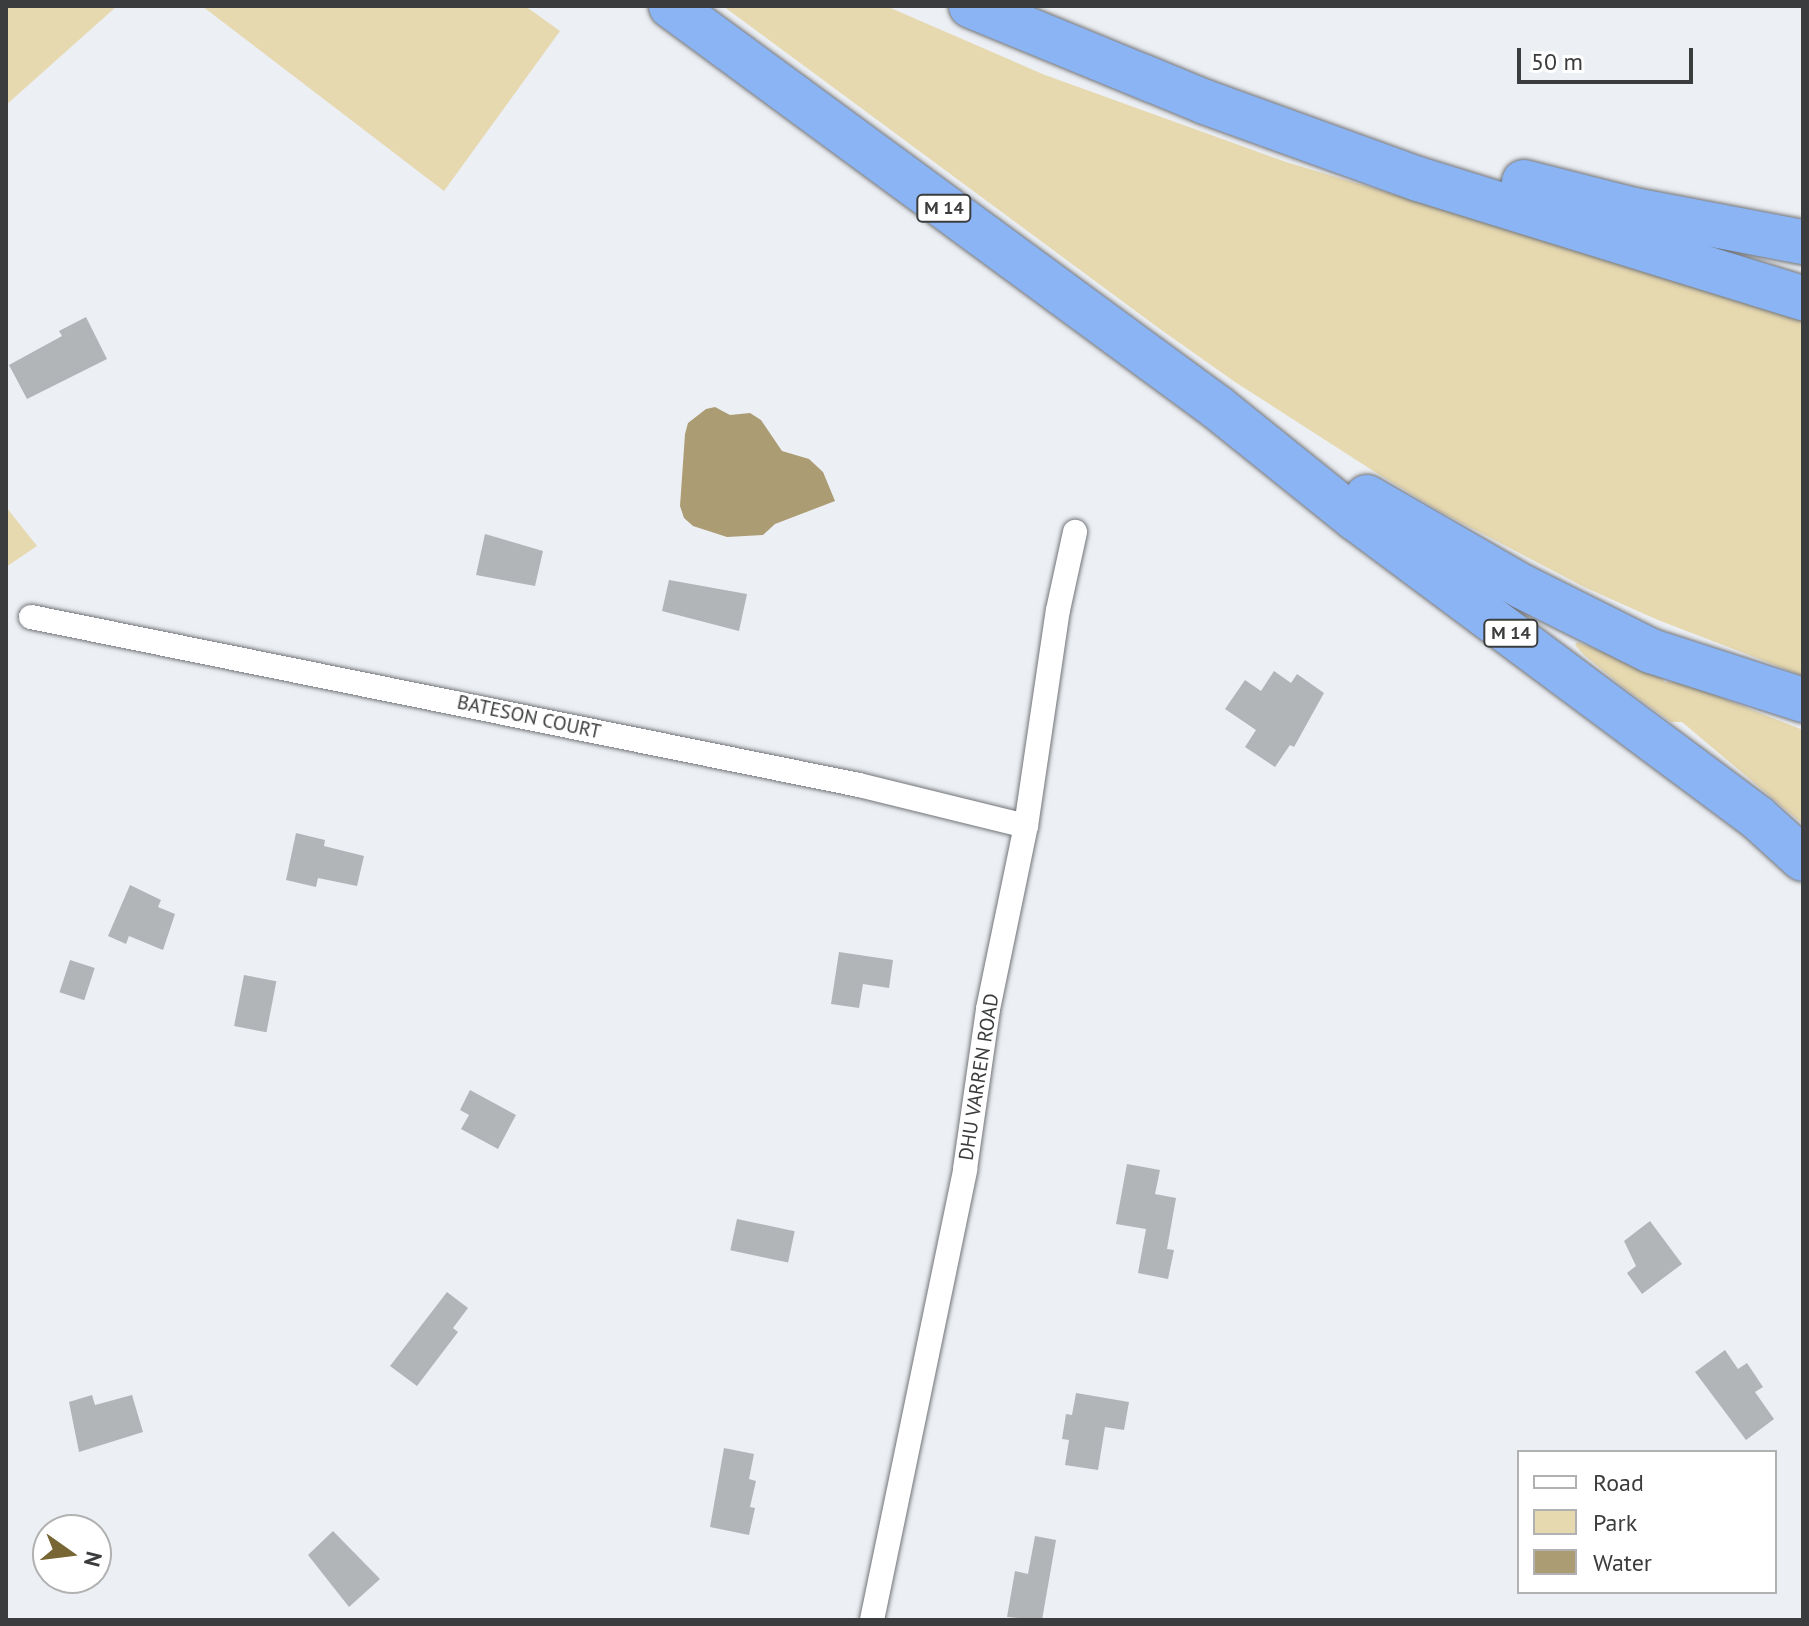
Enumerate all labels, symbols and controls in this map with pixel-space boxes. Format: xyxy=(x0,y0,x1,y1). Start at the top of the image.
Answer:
scale bar xyxy=(1521,32,1697,82)
text: 50 m xyxy=(1531,46,1583,77)
road number: M 14 xyxy=(916,194,972,222)
road number: M 14 xyxy=(1483,619,1539,647)
street label: BATESON COURT xyxy=(455,690,603,744)
street label: DHU VARREN ROAD xyxy=(954,991,1004,1163)
legend xyxy=(1517,1450,1777,1594)
text: Road xyxy=(1593,1467,1644,1498)
text: Park xyxy=(1593,1507,1637,1538)
north arrow xyxy=(32,1514,112,1594)
text: Water xyxy=(1593,1547,1652,1578)
text: N xyxy=(78,1549,109,1570)

